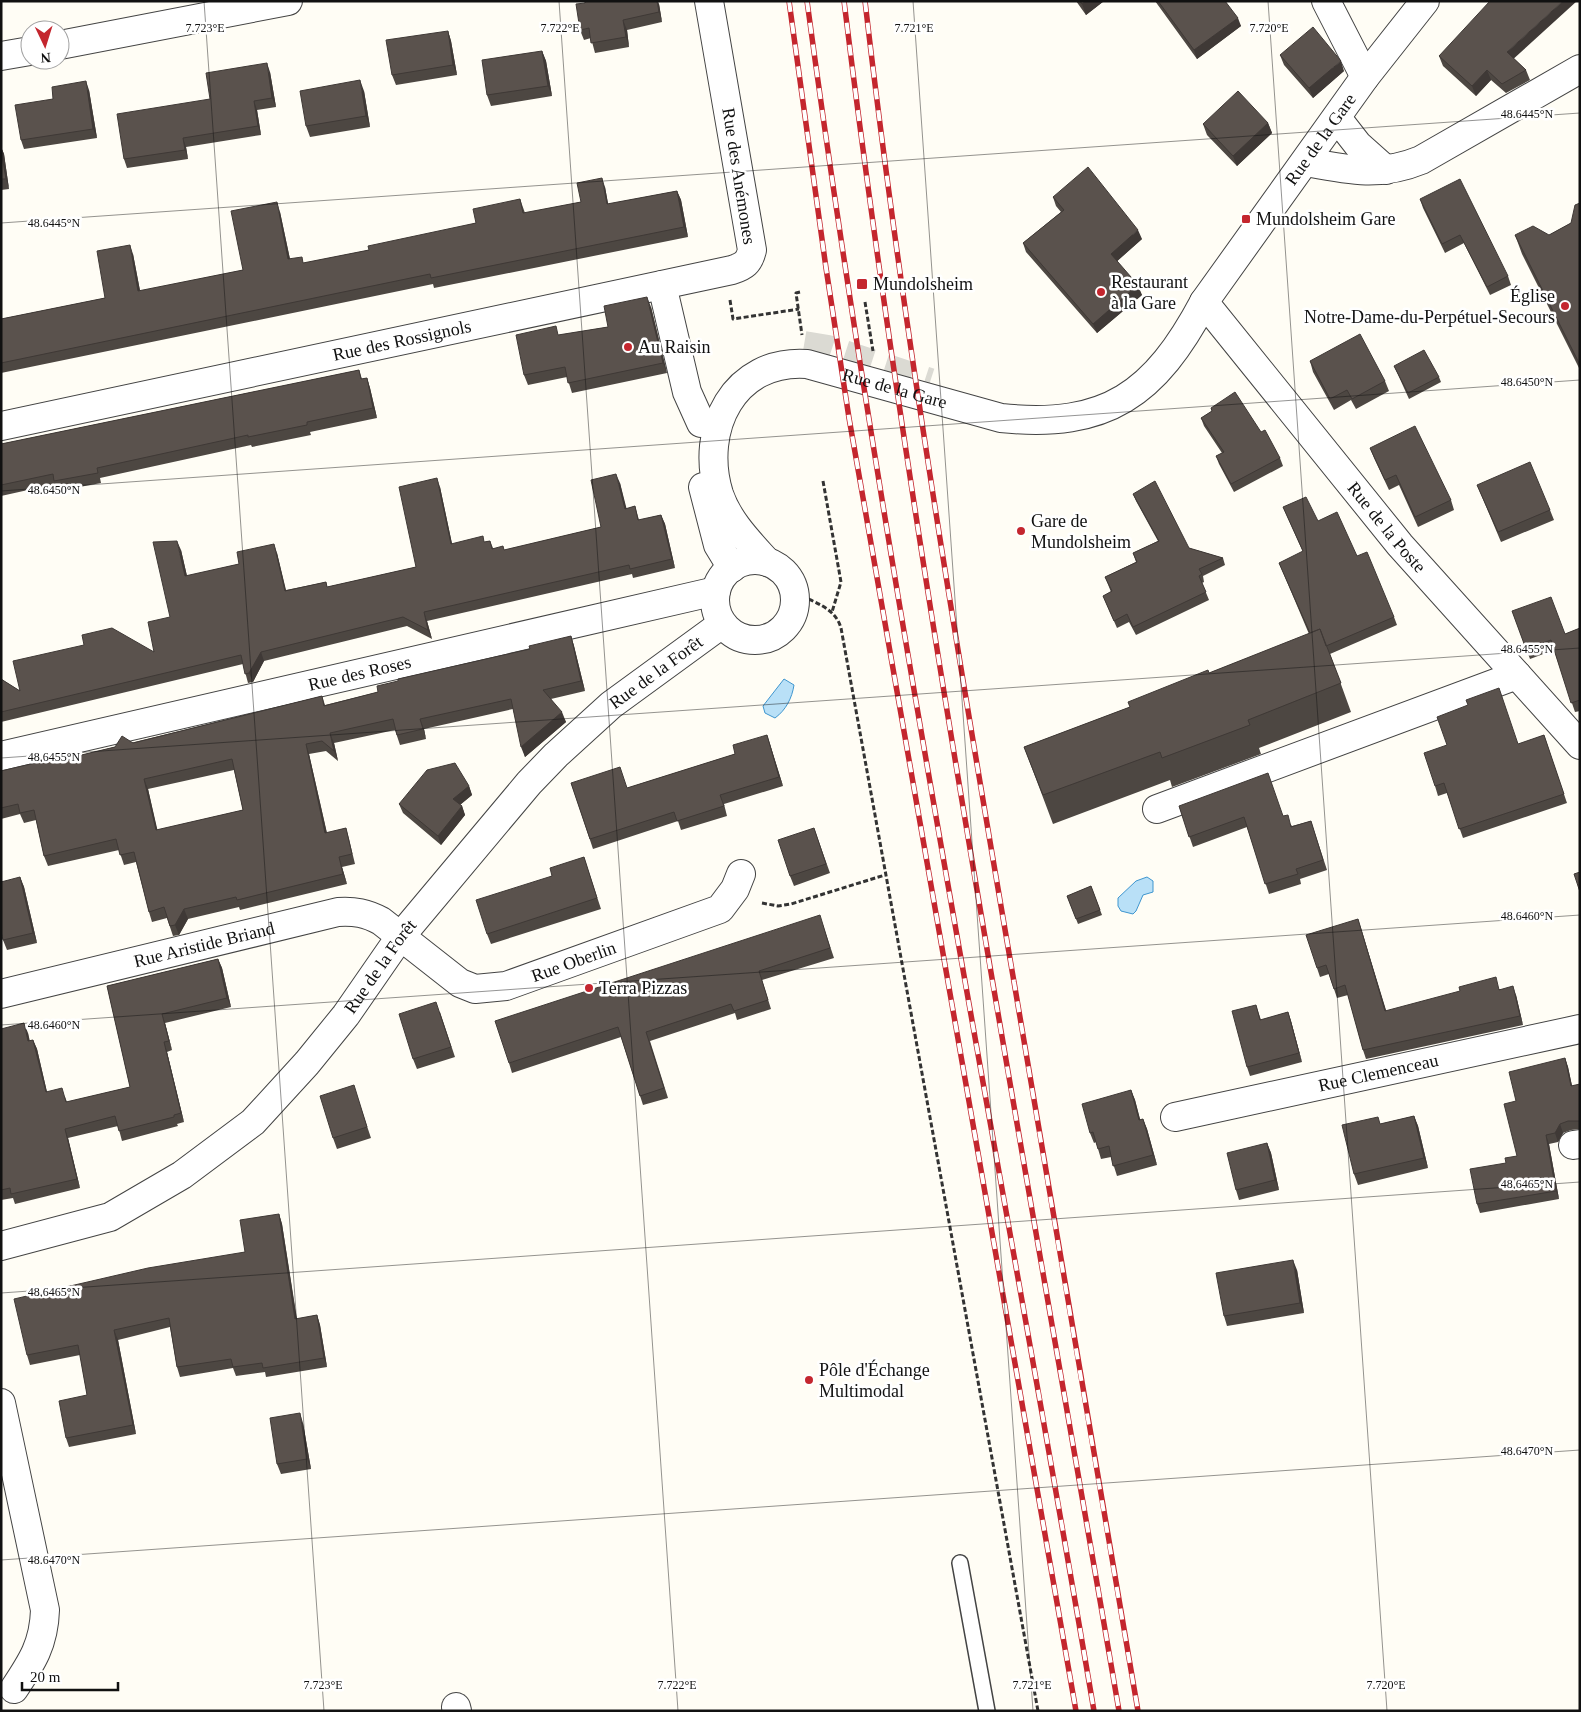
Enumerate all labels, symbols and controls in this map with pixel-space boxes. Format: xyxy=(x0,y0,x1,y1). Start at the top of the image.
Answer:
north arrow xyxy=(20,20,70,70)
text: 7.723°E xyxy=(185,21,225,35)
text: 7.722°E xyxy=(540,21,580,35)
text: 7.721°E xyxy=(894,21,934,35)
text: 7.720°E xyxy=(1249,21,1289,35)
text: N xyxy=(40,50,51,65)
street label: Rue de la Gare xyxy=(1281,90,1360,189)
street label: Rue des Anémones xyxy=(718,106,760,246)
text: 48.6445°N xyxy=(1501,107,1554,121)
place label: Mundolsheim Gare xyxy=(1256,209,1395,229)
marker: Mundolsheim Gare xyxy=(1240,213,1252,225)
text: 48.6445°N xyxy=(28,216,81,230)
place label: Restaurant à la Gare xyxy=(1111,272,1188,313)
place label: Mundolsheim xyxy=(873,274,973,294)
marker: Mundolsheim xyxy=(855,277,869,291)
place label: Église Notre-Dame-du-Perpétuel-Secours xyxy=(1304,285,1555,327)
marker: Restaurant à la Gare xyxy=(1095,286,1107,298)
marker: Église Notre-Dame-du-Perpétuel-Secours xyxy=(1559,300,1571,312)
street label: Rue des Rossignols xyxy=(331,316,473,365)
place label: Au Raisin xyxy=(638,337,711,357)
marker: Au Raisin xyxy=(622,341,634,353)
street label: Rue de la Gare xyxy=(840,364,949,412)
text: 48.6450°N xyxy=(1501,375,1554,389)
street label: Rue de la Poste xyxy=(1343,478,1430,577)
text: 48.6450°N xyxy=(28,483,81,497)
place label: Gare de Mundolsheim xyxy=(1031,511,1131,552)
marker: Gare de Mundolsheim xyxy=(1015,525,1027,537)
street label: Rue de la Forêt xyxy=(605,632,706,713)
text: 48.6455°N xyxy=(1501,642,1554,656)
street label: Rue des Roses xyxy=(306,652,413,695)
text: 48.6455°N xyxy=(28,750,81,764)
text: 48.6460°N xyxy=(1501,909,1554,923)
street label: Rue de la Forêt xyxy=(340,915,420,1017)
street label: Rue Aristide Briand xyxy=(132,918,276,971)
street label: Rue Oberlin xyxy=(529,937,619,986)
place label: Terra Pizzas xyxy=(599,978,687,998)
marker: Terra Pizzas xyxy=(583,982,595,994)
text: 48.6460°N xyxy=(28,1018,81,1032)
street label: Rue Clemenceau xyxy=(1316,1050,1440,1096)
text: 48.6465°N xyxy=(1501,1177,1554,1191)
text: 48.6465°N xyxy=(28,1285,81,1299)
place label: Pôle d'Échange Multimodal xyxy=(819,1359,930,1401)
marker: Pôle d'Échange Multimodal xyxy=(803,1374,815,1386)
text: 48.6470°N xyxy=(1501,1444,1554,1458)
text: 48.6470°N xyxy=(28,1553,81,1567)
scale bar xyxy=(22,1660,119,1692)
text: 20 m xyxy=(30,1669,61,1685)
text: 7.723°E xyxy=(303,1678,343,1692)
text: 7.722°E xyxy=(657,1678,697,1692)
text: 7.721°E xyxy=(1012,1678,1052,1692)
text: 7.720°E xyxy=(1366,1678,1406,1692)

